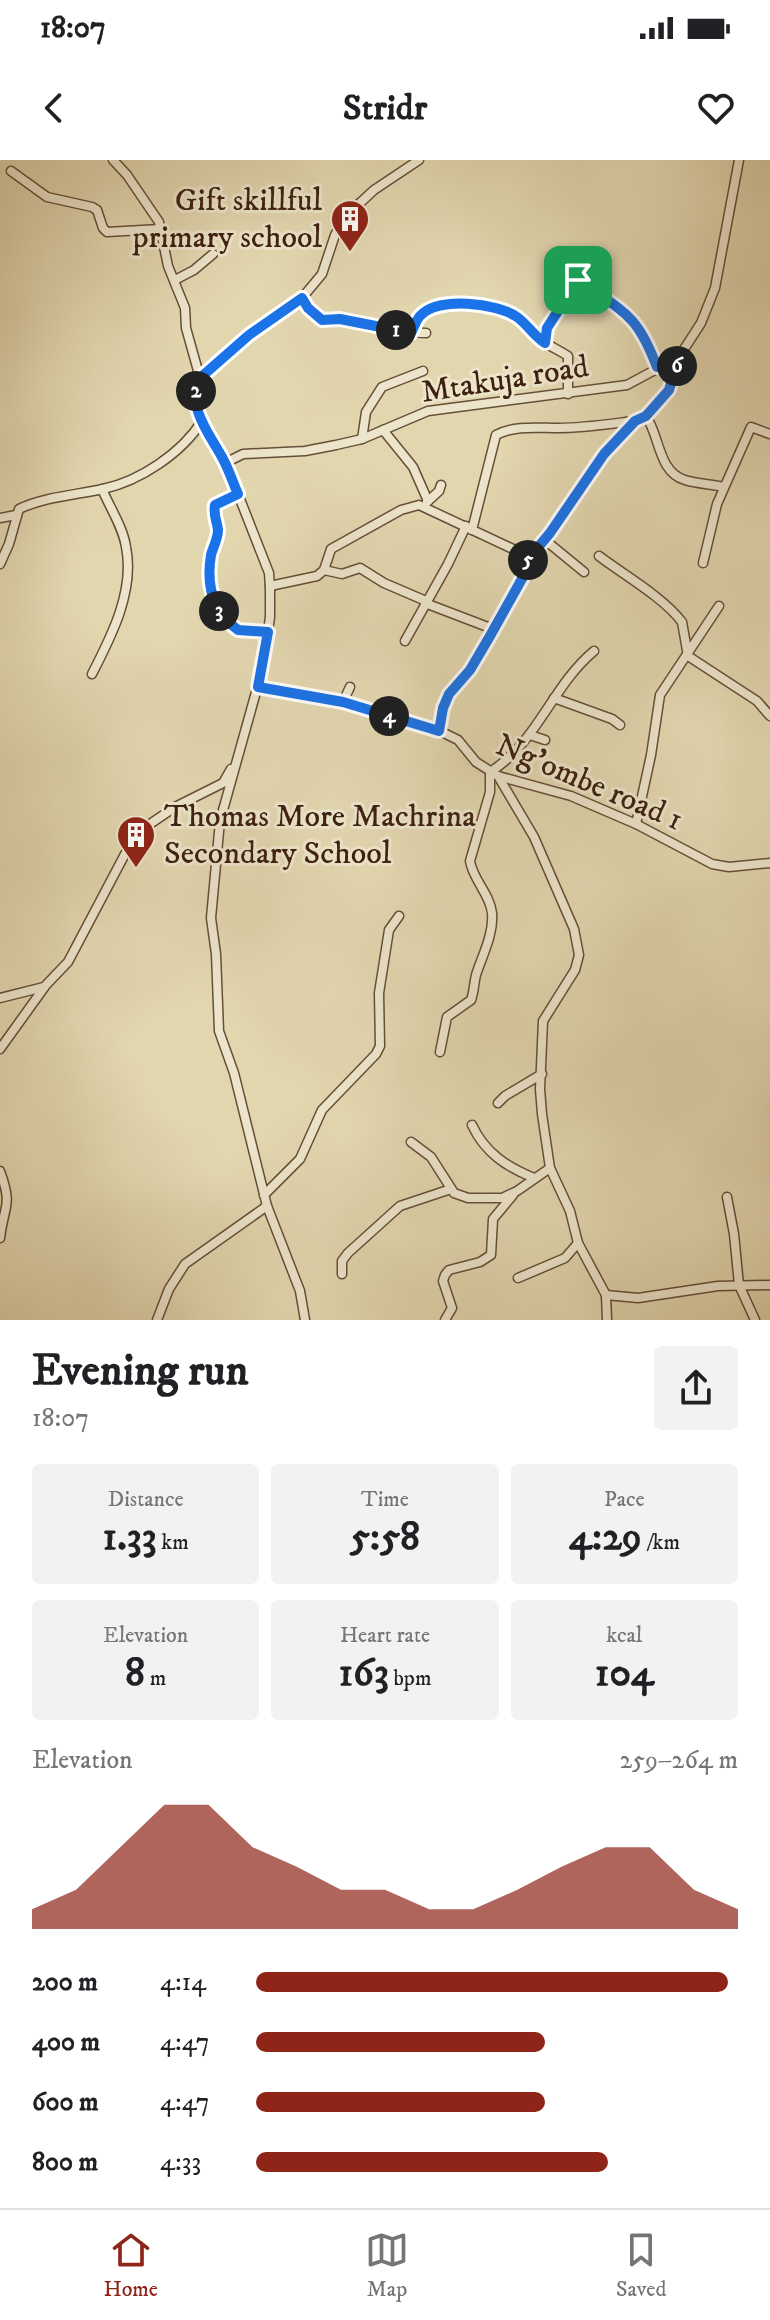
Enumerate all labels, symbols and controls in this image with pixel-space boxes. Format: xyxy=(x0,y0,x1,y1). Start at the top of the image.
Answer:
text: 18:07 xyxy=(40,10,106,47)
icon: back xyxy=(32,86,76,130)
text: Stridr xyxy=(343,86,427,131)
icon: heart xyxy=(694,86,738,130)
place label: Gift skillful primary school xyxy=(132,181,322,258)
building icon: Gift skillful primary school xyxy=(329,198,371,253)
pin xyxy=(544,246,612,314)
icon: arrive xyxy=(556,258,600,302)
pin: 1 xyxy=(376,310,416,350)
text: 1 xyxy=(392,316,400,343)
pin: 6 xyxy=(657,346,697,386)
street label: Mtakuja road xyxy=(418,347,592,413)
text: 6 xyxy=(671,352,683,379)
pin: 2 xyxy=(176,371,216,411)
text: 2 xyxy=(191,377,201,404)
pin: 5 xyxy=(508,540,548,580)
text: 5 xyxy=(523,546,533,573)
pin: 3 xyxy=(199,591,239,631)
text: 3 xyxy=(215,597,223,624)
pin: 4 xyxy=(369,696,409,736)
text: 4 xyxy=(383,702,395,729)
street label: Ng’ombe road 1 xyxy=(489,726,689,840)
place label: Thomas More Machrina Secondary School xyxy=(164,797,476,874)
building icon: Thomas More Machrina Secondary School xyxy=(115,814,157,869)
text: Evening run xyxy=(32,1344,249,1399)
button: share xyxy=(654,1346,738,1430)
text: 18:07 xyxy=(32,1402,89,1435)
text: Distance xyxy=(108,1486,184,1513)
text: Time xyxy=(361,1486,409,1513)
text: Pace xyxy=(604,1486,645,1513)
text: 1.33 xyxy=(103,1513,157,1563)
text: 5:58 xyxy=(350,1513,420,1563)
text: 4:29 xyxy=(569,1513,642,1563)
text: km xyxy=(157,1529,189,1556)
text: /km xyxy=(642,1529,680,1556)
text: Elevation xyxy=(103,1622,188,1649)
text: Heart rate xyxy=(340,1622,430,1649)
text: kcal xyxy=(606,1622,642,1649)
text: 8 xyxy=(125,1649,145,1699)
text: 163 xyxy=(339,1649,389,1699)
text: 104 xyxy=(595,1649,654,1699)
text: m xyxy=(145,1665,166,1692)
text: bpm xyxy=(389,1665,431,1692)
text: Elevation xyxy=(32,1744,133,1777)
text: 259–264 m xyxy=(619,1744,738,1777)
text: 200 m xyxy=(32,1966,98,1999)
text: 4:14 xyxy=(160,1966,206,1999)
text: 400 m xyxy=(32,2026,100,2059)
text: 4:47 xyxy=(160,2026,210,2059)
text: 600 m xyxy=(32,2086,99,2119)
text: 4:47 xyxy=(160,2086,210,2119)
text: 800 m xyxy=(32,2146,98,2179)
text: 4:33 xyxy=(160,2146,201,2179)
tab: Home xyxy=(104,2228,158,2303)
tab: Map xyxy=(365,2228,409,2303)
tab: Saved xyxy=(616,2228,666,2303)

